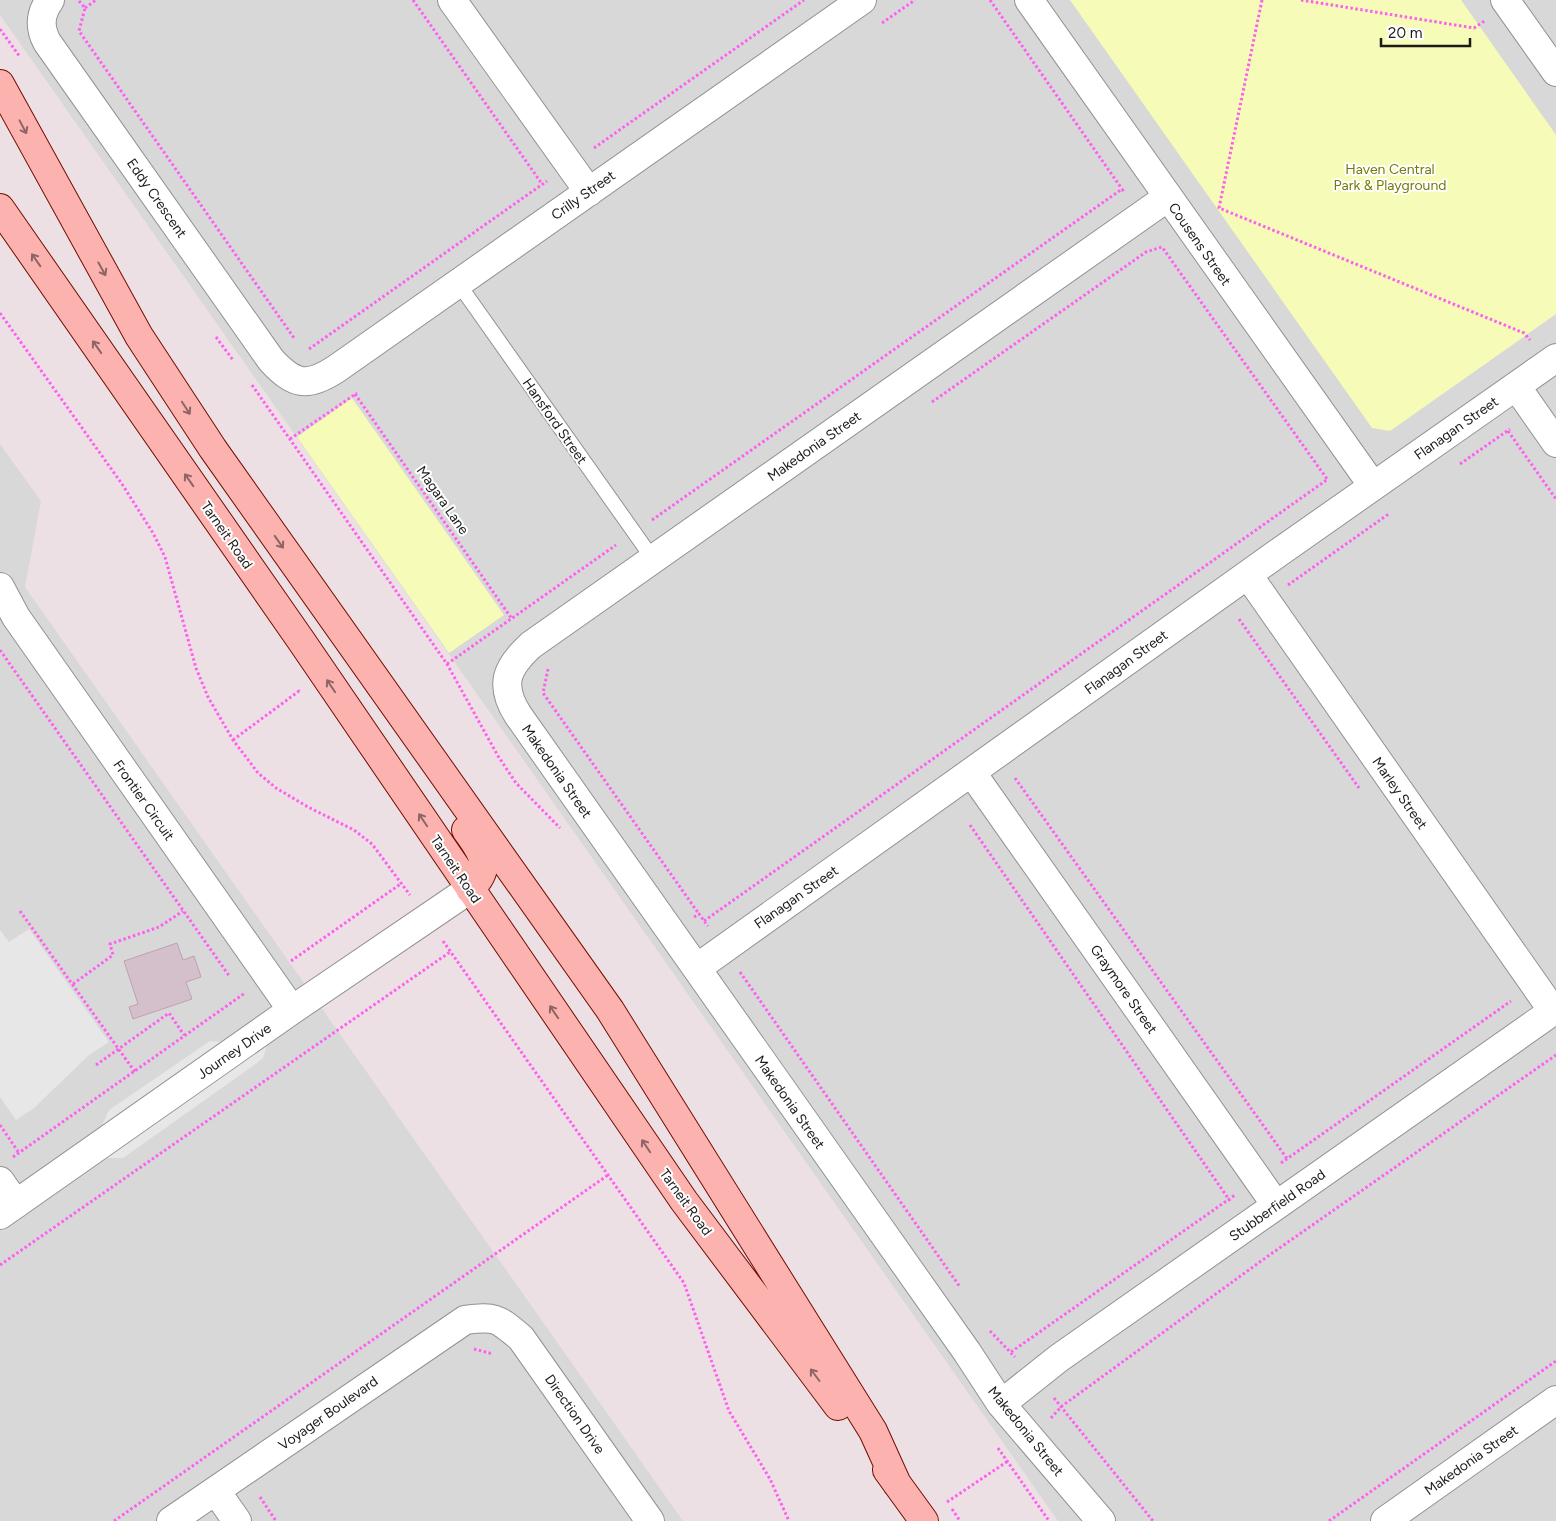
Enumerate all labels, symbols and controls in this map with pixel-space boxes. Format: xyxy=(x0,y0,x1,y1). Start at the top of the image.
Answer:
scale bar xyxy=(1381,15,1470,47)
text: 20 m xyxy=(1388,24,1422,42)
one-way arrow xyxy=(18,120,28,135)
street label: Eddy Crescent xyxy=(123,155,190,241)
park label: Haven Central Park & Playground xyxy=(1334,161,1446,194)
street label: Crilly Street xyxy=(548,167,619,224)
street label: Cousens Street xyxy=(1165,200,1234,289)
one-way arrow xyxy=(31,253,41,267)
one-way arrow xyxy=(97,262,107,276)
one-way arrow xyxy=(92,340,102,354)
street label: Hansford Street xyxy=(519,375,590,467)
street label: Flanagan Street xyxy=(1411,393,1502,464)
one-way arrow xyxy=(181,401,191,415)
street label: Makedonia Street xyxy=(764,408,864,485)
street label: Magara Lane xyxy=(413,463,473,538)
one-way arrow xyxy=(184,473,194,487)
street label: Tarneit Road xyxy=(197,498,256,572)
one-way arrow xyxy=(274,535,284,549)
street label: Flanagan Street xyxy=(1081,627,1171,698)
one-way arrow xyxy=(326,679,336,693)
street label: Makedonia Street xyxy=(518,721,595,821)
street label: Marley Street xyxy=(1368,754,1431,833)
street label: Frontier Circuit xyxy=(110,757,178,844)
one-way arrow xyxy=(418,813,428,827)
street label: Tarneit Road xyxy=(427,832,485,907)
street label: Flanagan Street xyxy=(751,862,842,933)
street label: Graymore Street xyxy=(1087,941,1161,1037)
one-way arrow xyxy=(549,1005,559,1019)
street label: Journey Drive xyxy=(194,1019,275,1083)
street label: Makedonia Street xyxy=(751,1052,828,1152)
one-way arrow xyxy=(641,1139,651,1153)
street label: Tarneit Road xyxy=(656,1166,716,1239)
street label: Stubberfield Road xyxy=(1226,1166,1329,1245)
one-way arrow xyxy=(810,1368,820,1382)
street label: Direction Drive xyxy=(541,1371,608,1458)
street label: Voyager Boulevard xyxy=(275,1373,381,1454)
street label: Makedonia Street xyxy=(984,1383,1067,1480)
street label: Makedonia Street xyxy=(1421,1422,1521,1499)

